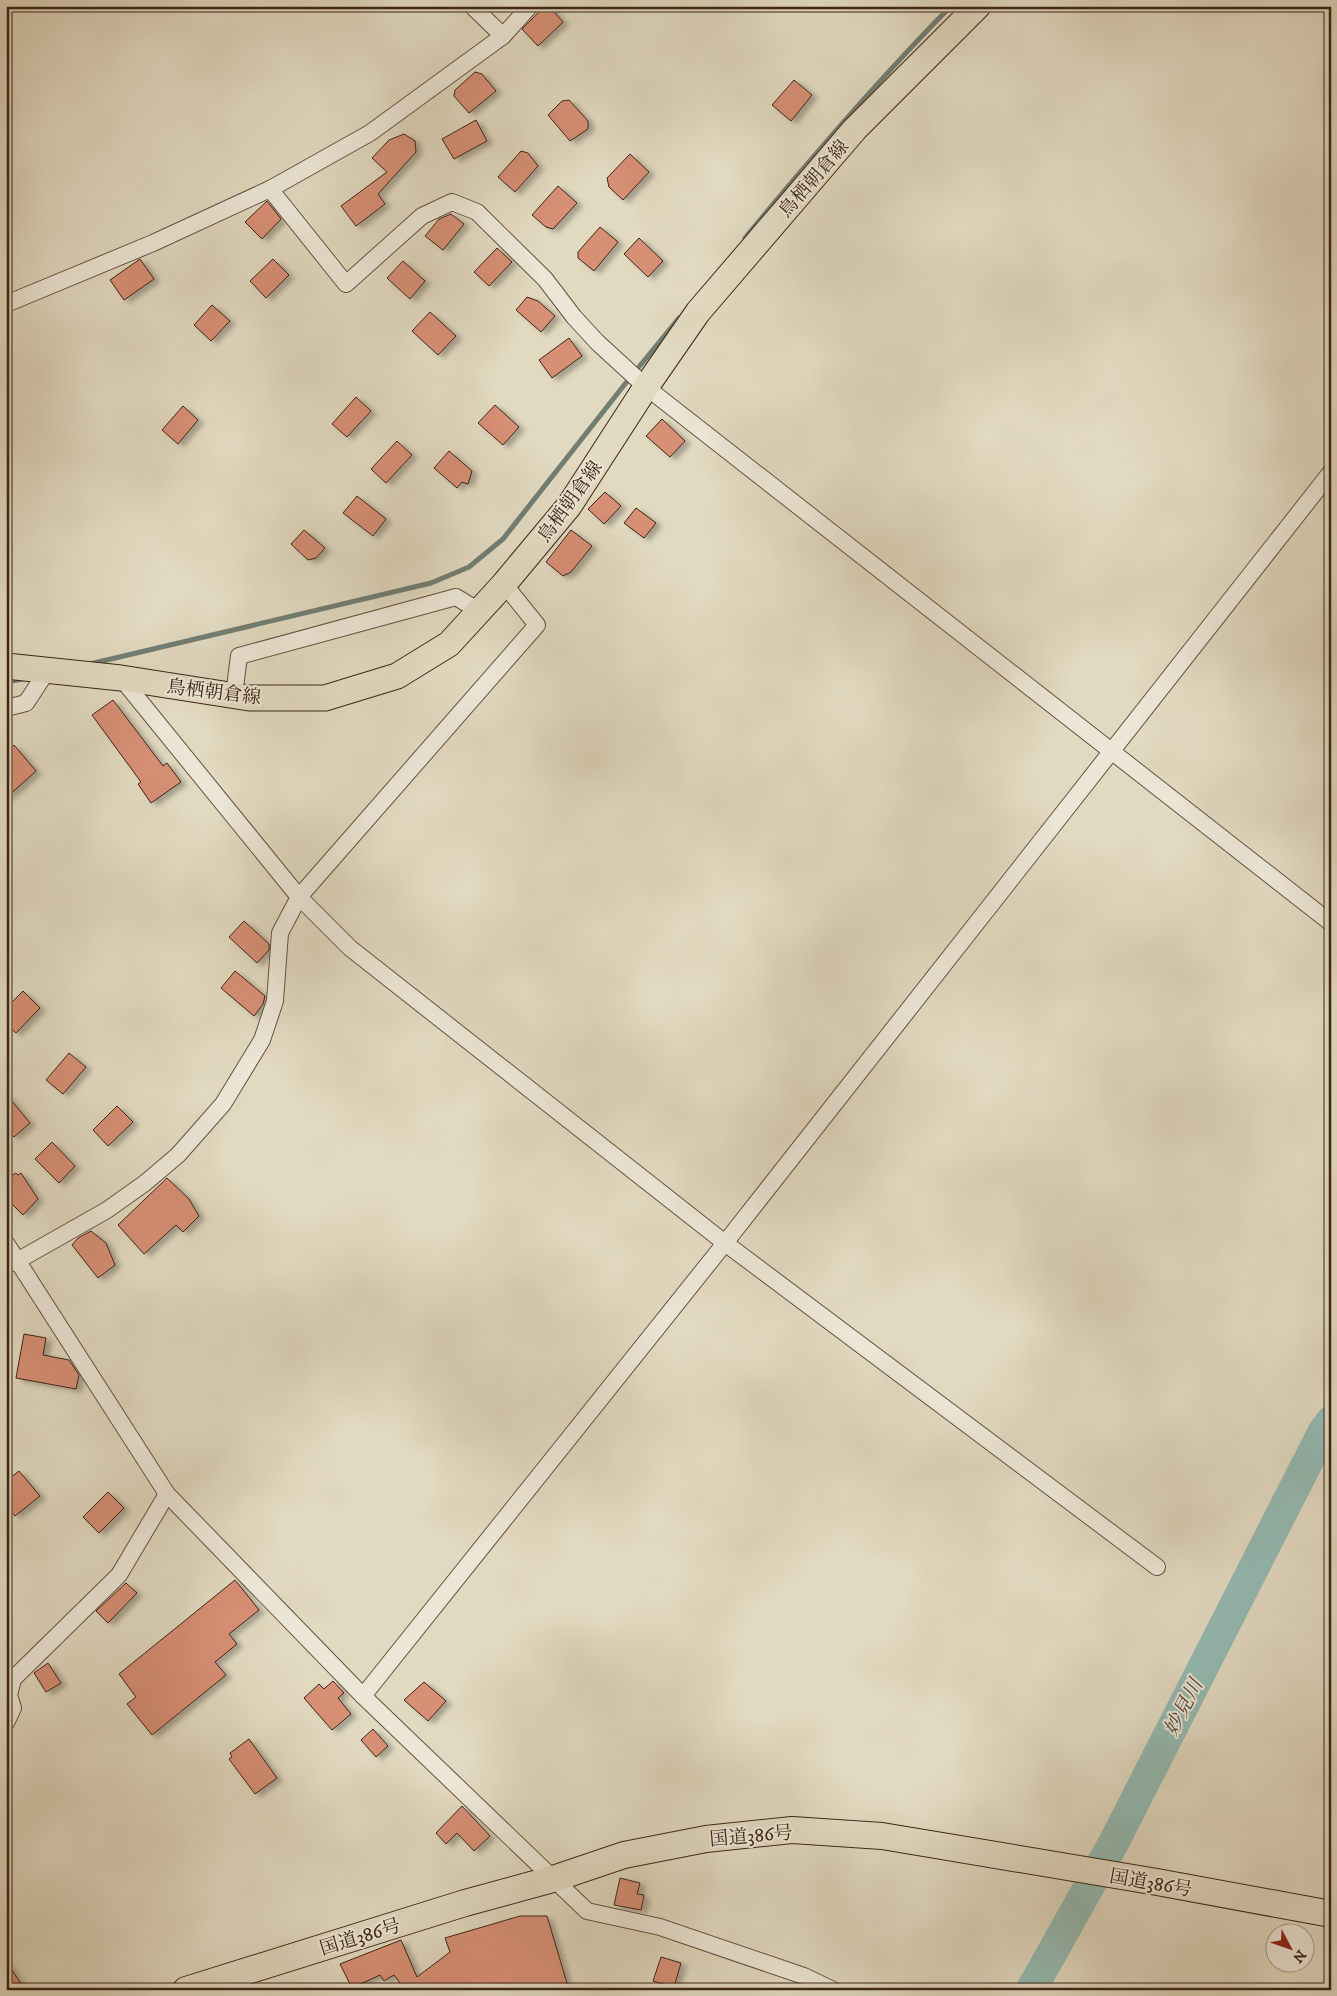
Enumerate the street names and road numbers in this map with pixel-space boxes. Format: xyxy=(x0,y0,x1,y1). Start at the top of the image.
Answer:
street label: 鳥栖朝倉線 xyxy=(774,136,854,222)
street label: 鳥栖朝倉線 xyxy=(533,457,607,547)
street label: 鳥栖朝倉線 xyxy=(165,675,262,710)
street label: 国道386号 xyxy=(709,1821,794,1852)
street label: 国道386号 xyxy=(1108,1865,1194,1902)
street label: 国道386号 xyxy=(317,1914,404,1961)

